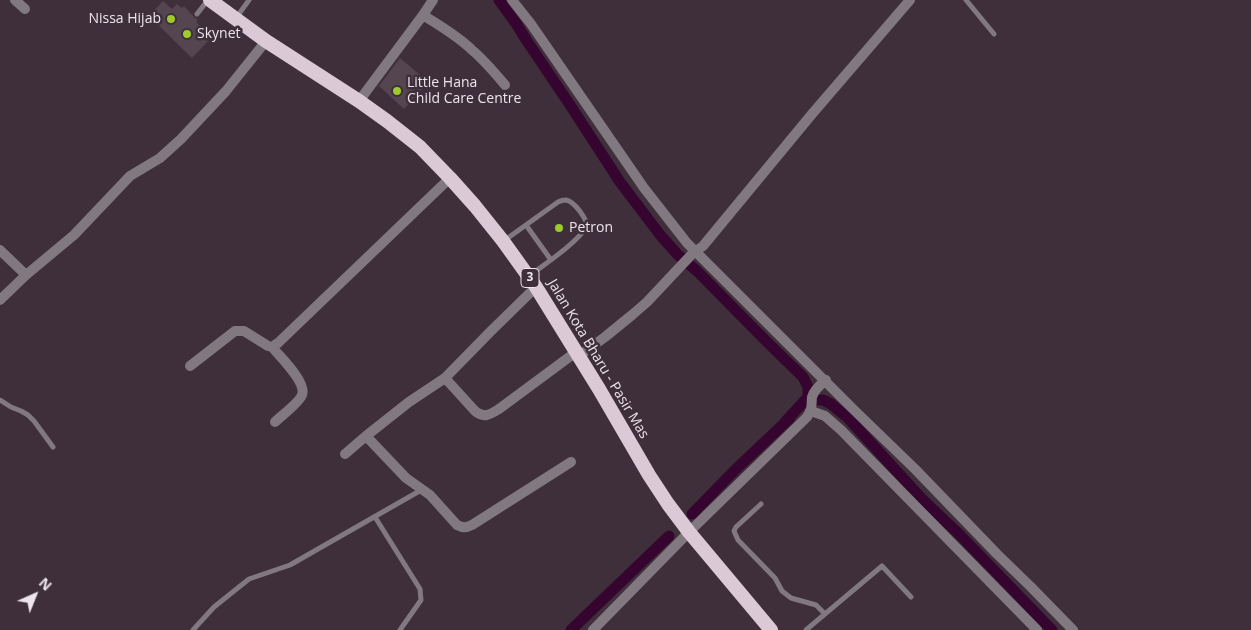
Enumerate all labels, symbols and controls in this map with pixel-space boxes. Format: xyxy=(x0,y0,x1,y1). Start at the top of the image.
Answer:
place label: Nissa Hijab xyxy=(88,11,161,27)
marker: Nissa Hijab xyxy=(165,13,177,25)
place label: Skynet xyxy=(197,26,240,42)
marker: Skynet xyxy=(181,28,193,40)
place label: Little Hana Child Care Centre xyxy=(407,75,521,108)
marker: Little Hana Child Care Centre xyxy=(391,85,403,97)
place label: Petron xyxy=(569,220,613,236)
marker: Petron xyxy=(553,222,565,234)
road number: 3 xyxy=(521,268,539,288)
street label: Jalan Kota Bharu - Pasir Mas xyxy=(544,276,652,442)
north arrow xyxy=(10,570,60,620)
text: N xyxy=(35,573,56,595)

